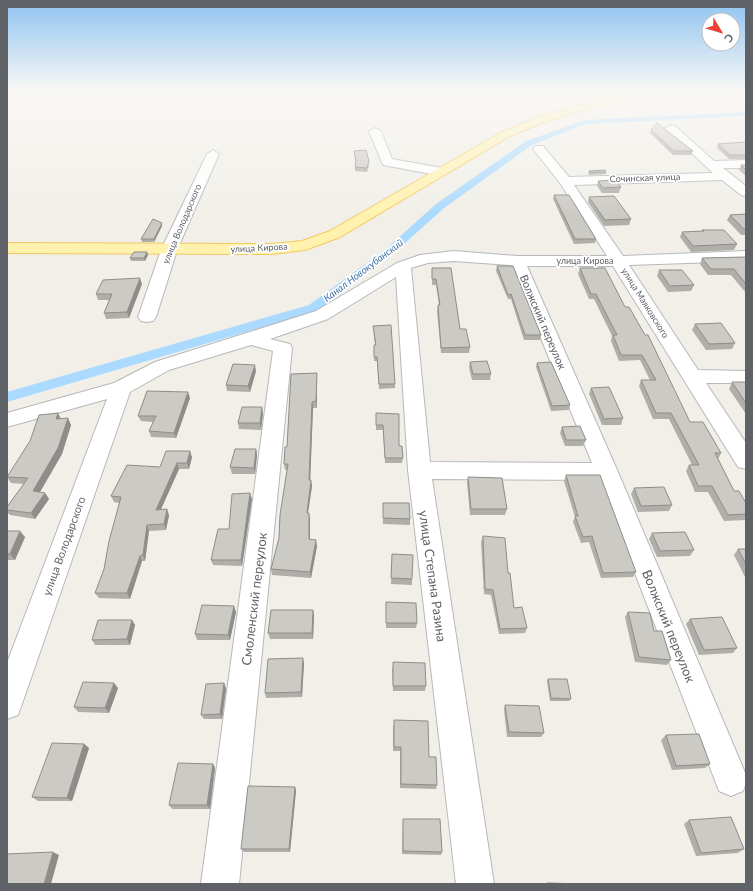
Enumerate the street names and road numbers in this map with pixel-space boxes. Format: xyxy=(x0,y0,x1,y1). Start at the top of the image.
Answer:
street label: Сочинская улица xyxy=(609,171,680,184)
street label: улица Володарского xyxy=(160,182,203,265)
street label: улица Кирова xyxy=(230,241,288,254)
street label: улица Кирова xyxy=(556,255,614,266)
street label: улица Маяковского xyxy=(619,266,671,340)
street label: Волжский переулок xyxy=(518,272,569,371)
street label: улица Володарского xyxy=(40,495,87,597)
street label: улица Степана Разина xyxy=(416,509,450,643)
street label: Смоленский переулок xyxy=(238,531,270,666)
street label: Волжский переулок xyxy=(639,567,699,685)

